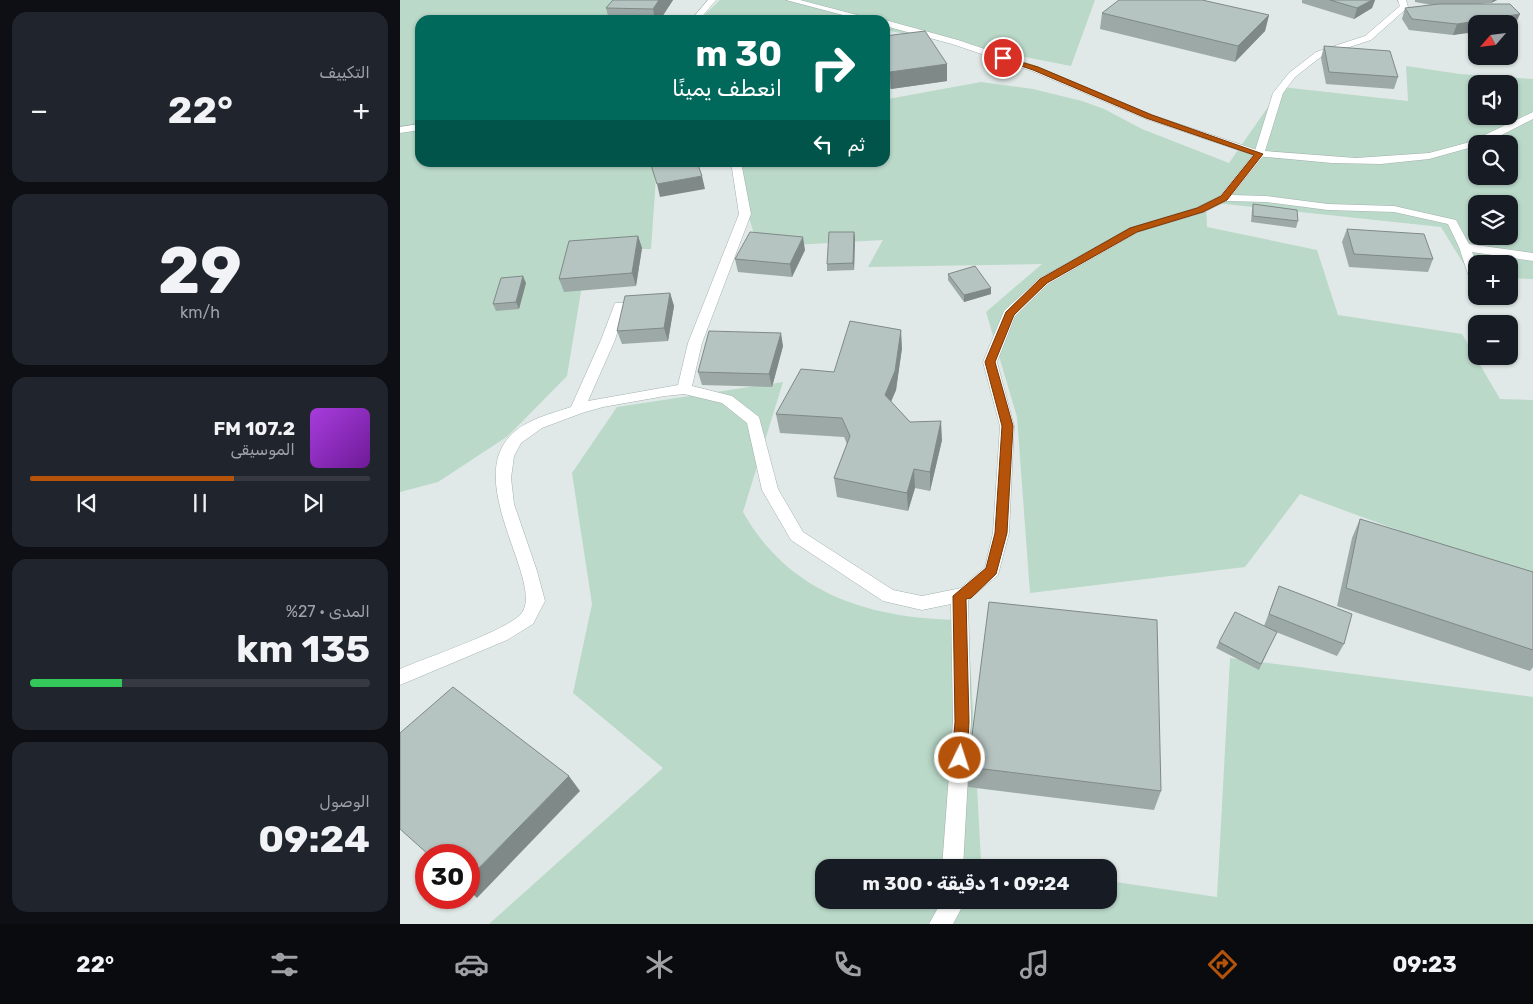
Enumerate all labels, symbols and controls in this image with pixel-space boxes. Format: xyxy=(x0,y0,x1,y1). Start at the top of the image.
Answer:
north arrow xyxy=(1468,15,1518,65)
map controls xyxy=(1468,15,1518,365)
text: 30 m xyxy=(696,33,782,75)
icon: right xyxy=(800,35,865,100)
pin xyxy=(982,37,1024,79)
icon: arrive xyxy=(989,44,1017,72)
text: التكييف xyxy=(319,63,370,82)
text: انعطف يمينًا xyxy=(672,75,782,102)
button: sound xyxy=(1468,75,1518,125)
text: 22° xyxy=(168,87,233,133)
text: − xyxy=(30,94,48,127)
text: + xyxy=(353,94,370,127)
icon: left xyxy=(809,130,837,158)
text: ثم xyxy=(847,133,865,156)
button: search xyxy=(1468,135,1518,185)
button: layers xyxy=(1468,195,1518,245)
text: 29 xyxy=(158,232,242,309)
button: + xyxy=(1468,255,1518,305)
text: km/h xyxy=(180,303,220,322)
button: − xyxy=(1468,315,1518,365)
text: 107.2 FM xyxy=(214,417,295,440)
text: الموسيقى xyxy=(231,440,295,459)
icon: previous xyxy=(73,489,101,517)
icon: pause xyxy=(186,489,214,517)
icon: next xyxy=(299,489,327,517)
text: المدى · 27% xyxy=(286,602,370,621)
text: 135 km xyxy=(236,626,370,672)
position arrow xyxy=(933,731,985,783)
text: الوصول xyxy=(320,792,370,811)
text: 09:24 xyxy=(258,816,370,862)
speed limit sign: 30 xyxy=(415,844,480,909)
text: 09:24 · 1 دقيقة · 300 m xyxy=(863,872,1069,895)
icon: filters xyxy=(267,947,302,982)
icon: car xyxy=(454,947,489,982)
icon: climate xyxy=(642,947,677,982)
icon: phone xyxy=(830,947,865,982)
icon: music xyxy=(1017,947,1052,982)
icon: directions xyxy=(1205,947,1240,982)
text: 22° xyxy=(76,951,114,978)
text: 09:23 xyxy=(1392,951,1457,978)

